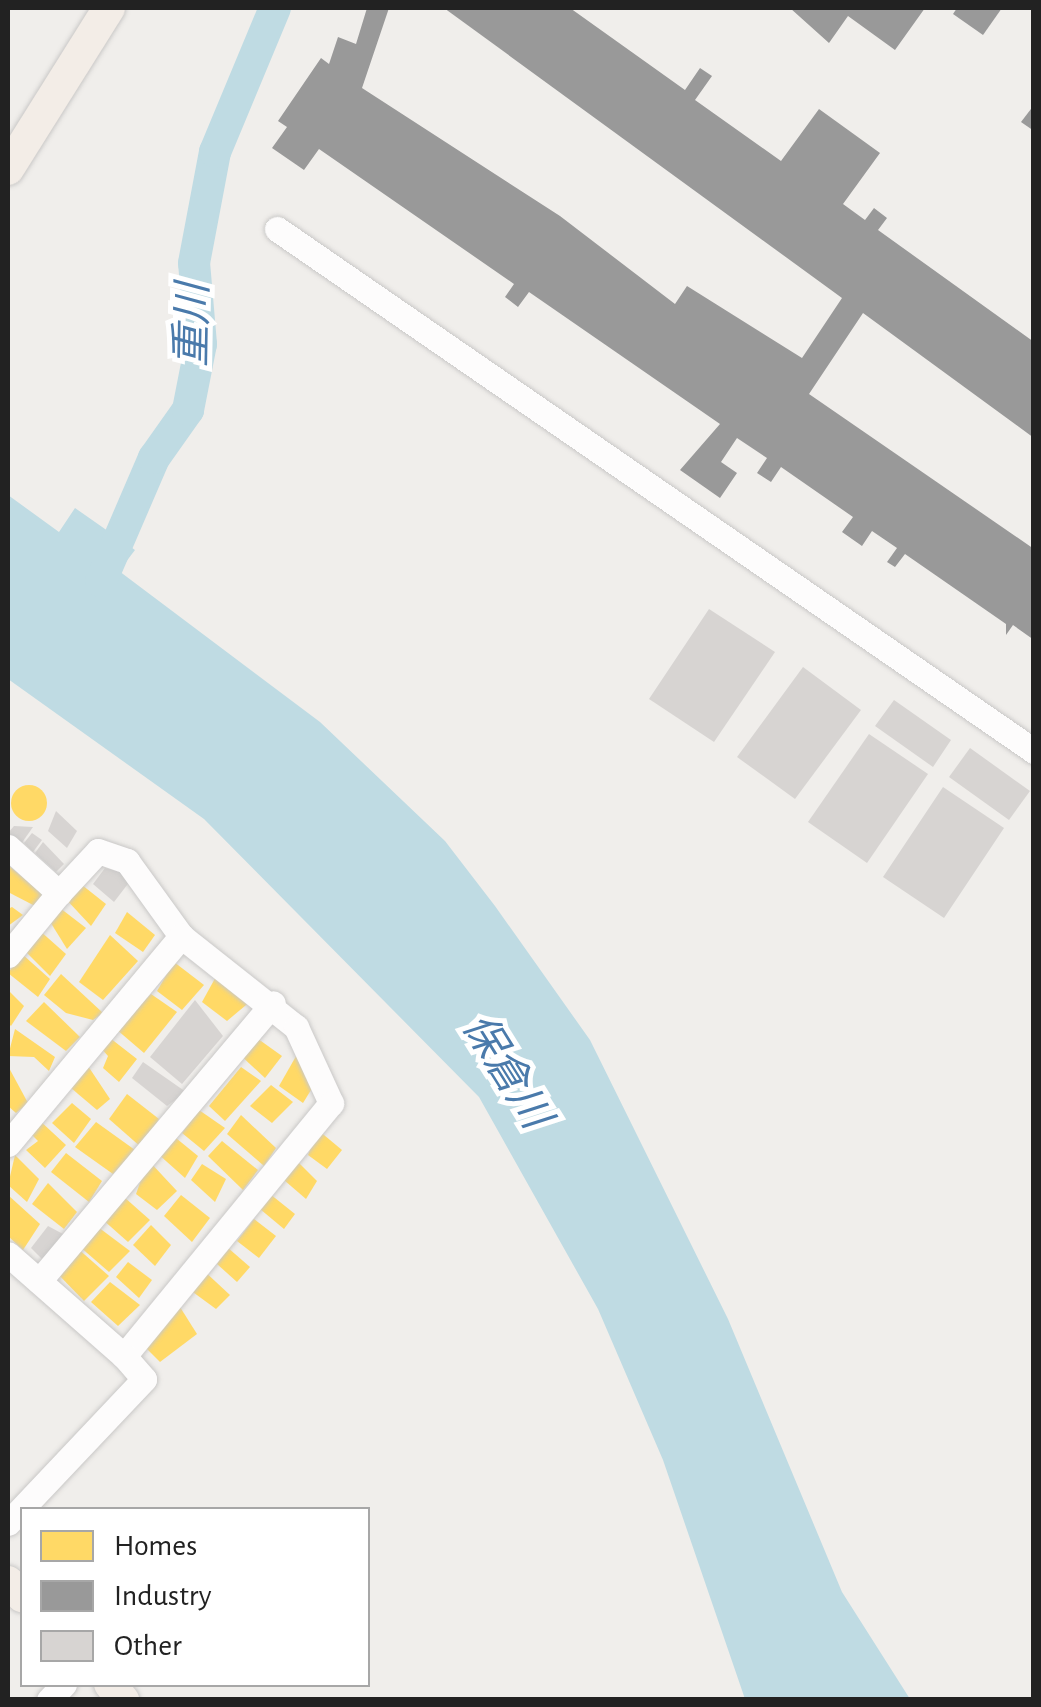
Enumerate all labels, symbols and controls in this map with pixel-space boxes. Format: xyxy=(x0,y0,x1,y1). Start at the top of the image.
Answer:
water label: 重川 xyxy=(167,283,219,367)
water label: 保倉川 xyxy=(451,1004,561,1138)
legend xyxy=(20,1507,370,1687)
text: Homes xyxy=(114,1531,197,1561)
text: Industry xyxy=(114,1581,212,1611)
text: Other xyxy=(114,1631,182,1661)

